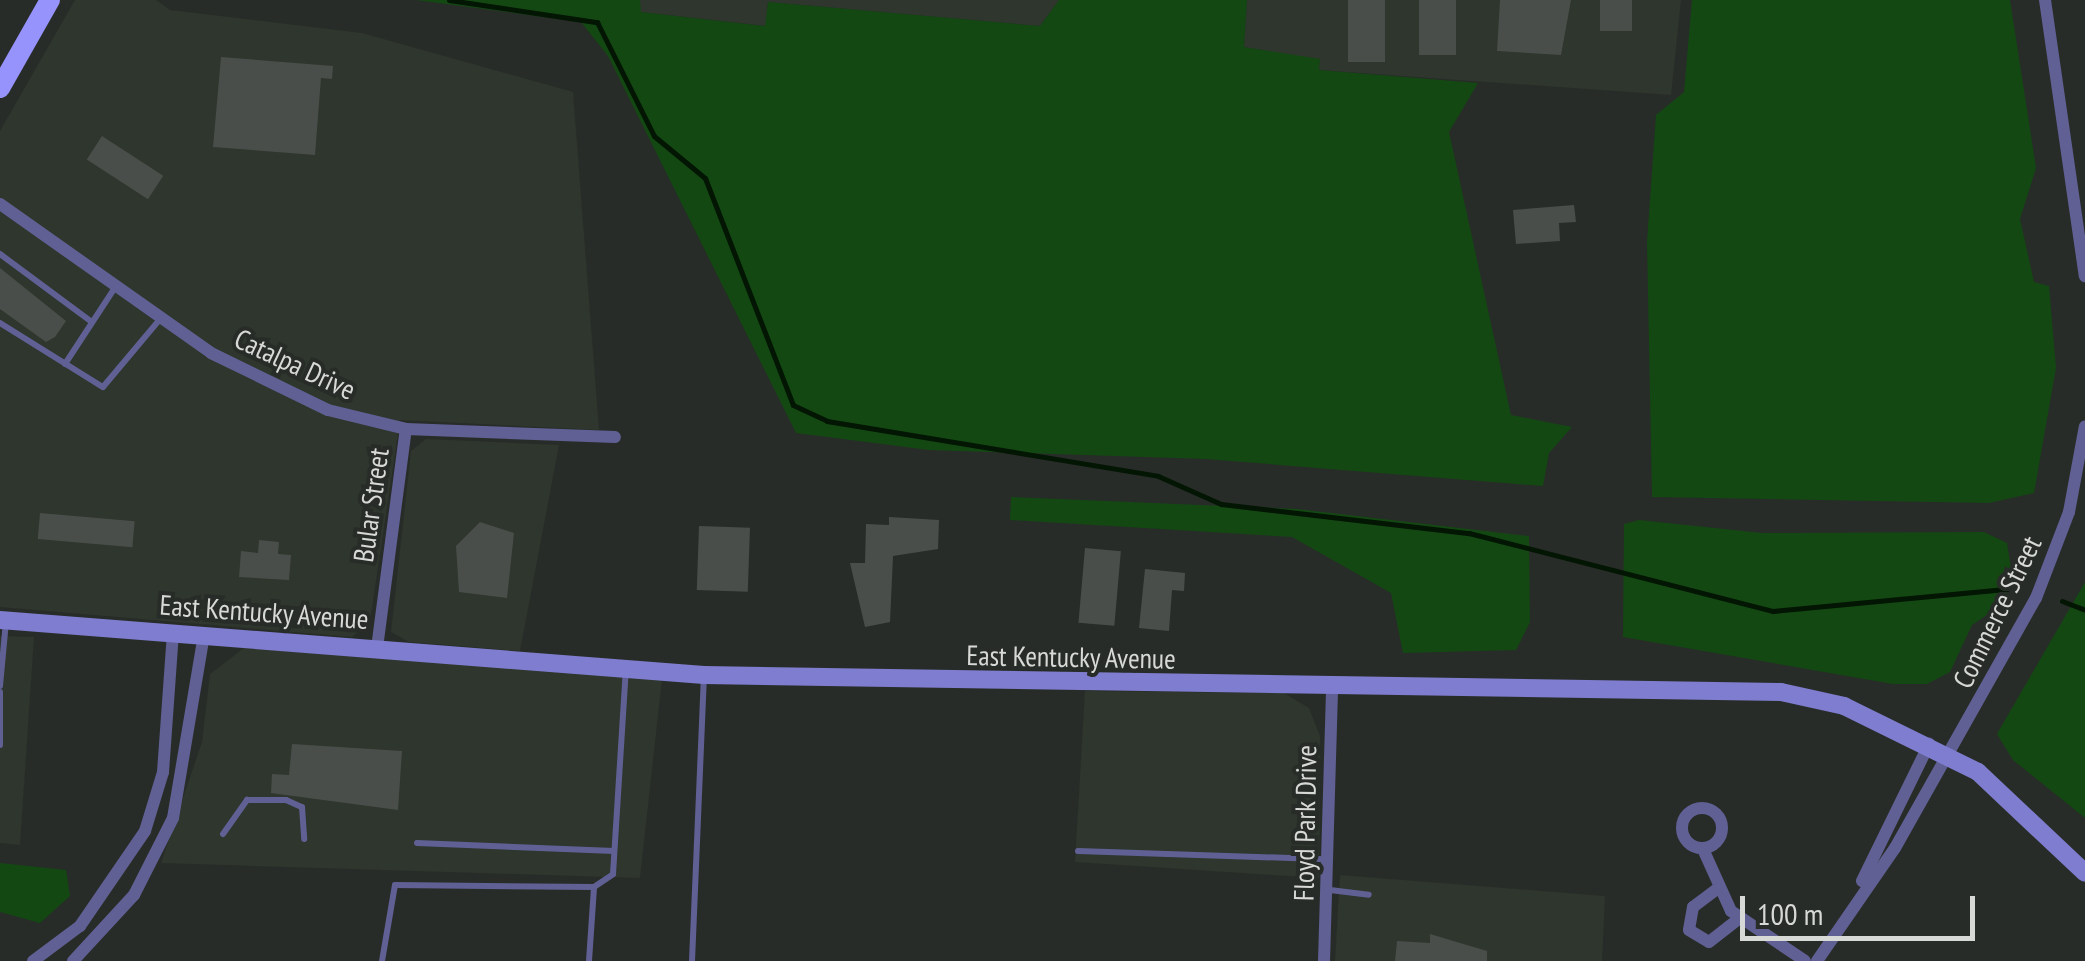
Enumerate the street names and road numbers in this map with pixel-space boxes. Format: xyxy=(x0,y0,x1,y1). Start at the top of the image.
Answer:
street label: Catalpa Drive xyxy=(229,321,361,407)
street label: Bular Street xyxy=(346,446,396,564)
street label: Commerce Street xyxy=(1946,531,2048,693)
street label: East Kentucky Avenue xyxy=(158,588,370,636)
street label: East Kentucky Avenue xyxy=(965,638,1177,676)
street label: Floyd Park Drive xyxy=(1287,744,1323,902)

